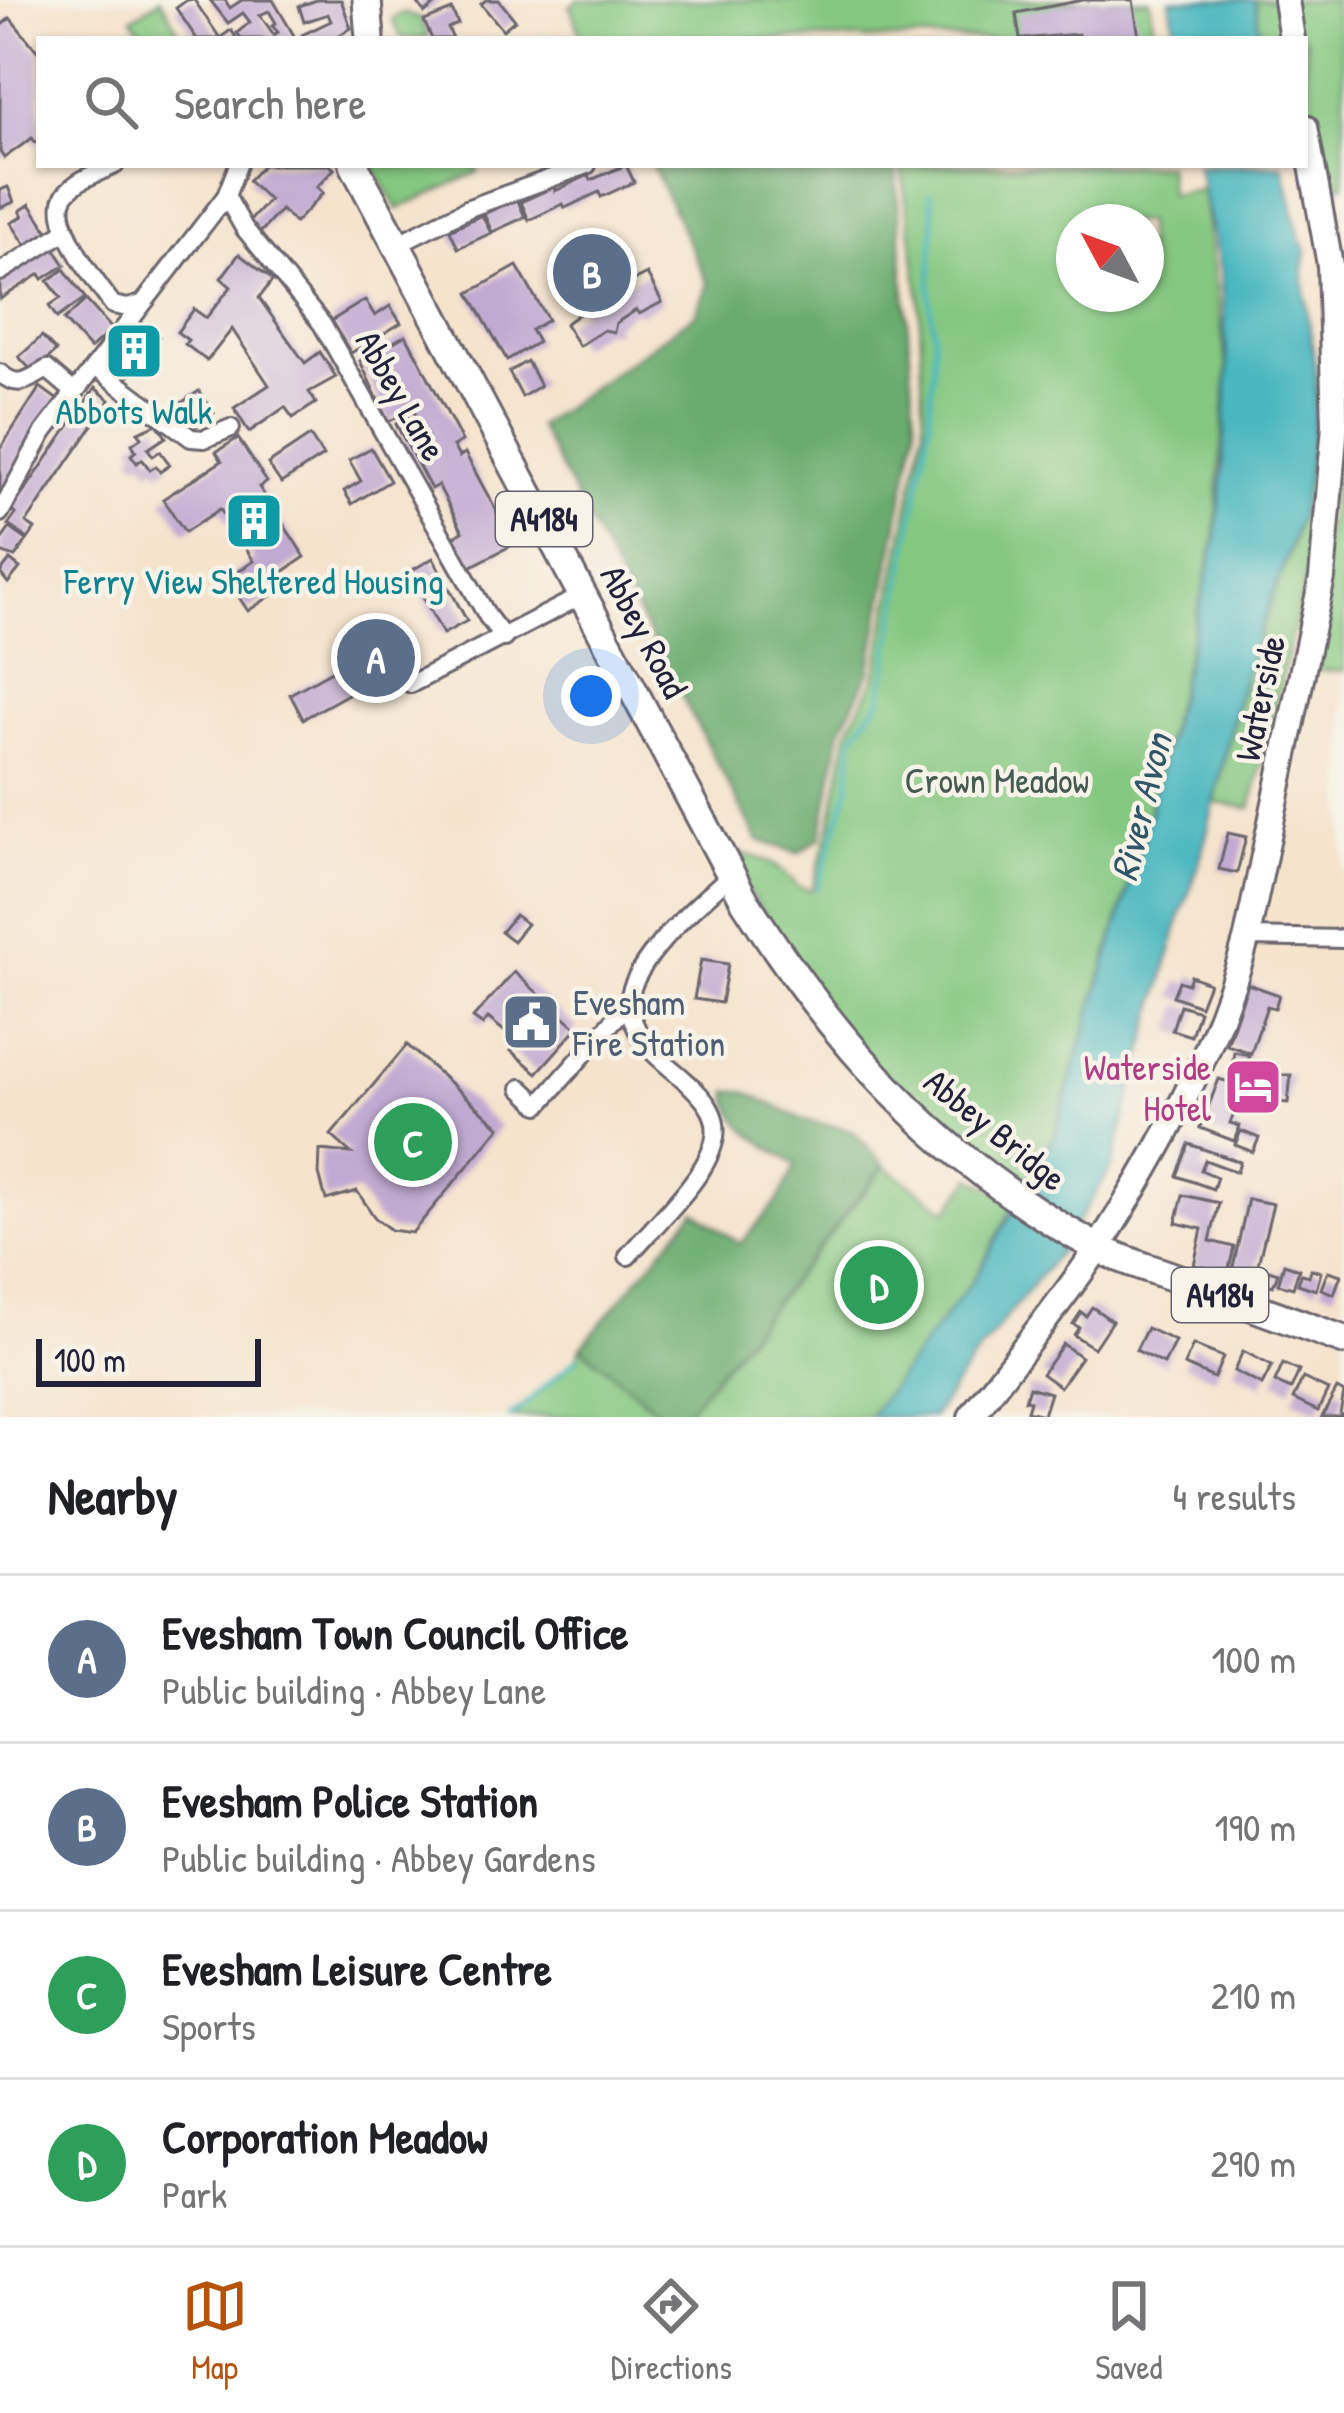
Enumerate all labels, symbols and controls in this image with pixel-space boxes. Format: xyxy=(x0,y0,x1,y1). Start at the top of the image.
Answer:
search box xyxy=(36,36,1308,168)
icon: search xyxy=(78,69,144,135)
text: Search here xyxy=(174,72,366,133)
north arrow xyxy=(1056,204,1164,312)
pin: B xyxy=(553,228,631,318)
building icon: Abbots Walk xyxy=(103,320,165,382)
street label: Abbey Lane xyxy=(345,321,459,469)
place label: Abbots Walk xyxy=(55,386,213,435)
building icon: Ferry View Sheltered Housing xyxy=(223,490,285,552)
road number: A4184 xyxy=(496,492,592,546)
place label: Ferry View Sheltered Housing xyxy=(63,556,444,605)
street label: Abbey Road xyxy=(590,556,700,706)
pin: A xyxy=(337,613,415,703)
street label: Waterside xyxy=(1222,631,1296,765)
your location xyxy=(561,666,621,726)
water label: River Avon xyxy=(1096,725,1185,886)
park label: Crown Meadow xyxy=(905,755,1089,804)
place label: Evesham Fire Station xyxy=(572,977,725,1067)
public building icon: Evesham Fire Station xyxy=(500,991,562,1053)
place label: Waterside Hotel xyxy=(1084,1042,1211,1132)
hotel icon: Waterside Hotel xyxy=(1222,1056,1284,1118)
street label: Abbey Bridge xyxy=(915,1057,1077,1201)
pin: C xyxy=(374,1097,452,1187)
pin: D xyxy=(840,1240,918,1330)
road number: A4184 xyxy=(1172,1268,1268,1322)
scale bar xyxy=(36,1333,261,1386)
text: 100 m xyxy=(54,1338,126,1382)
text: Nearby xyxy=(48,1461,178,1530)
text: 4 results xyxy=(1172,1469,1296,1522)
text: Evesham Town Council Office xyxy=(162,1602,628,1663)
text: A xyxy=(77,1632,97,1685)
text: 100 m xyxy=(1211,1632,1296,1685)
text: Public building · Abbey Lane xyxy=(162,1663,546,1716)
text: Evesham Police Station xyxy=(162,1770,538,1831)
text: B xyxy=(77,1800,97,1853)
text: 190 m xyxy=(1215,1800,1296,1853)
text: Public building · Abbey Gardens xyxy=(162,1831,596,1884)
text: Evesham Leisure Centre xyxy=(162,1938,552,1999)
text: C xyxy=(76,1968,98,2021)
text: 210 m xyxy=(1211,1968,1296,2021)
text: Sports xyxy=(162,1999,256,2052)
text: Corporation Meadow xyxy=(162,2106,488,2167)
text: D xyxy=(78,2136,96,2189)
text: 290 m xyxy=(1210,2136,1296,2189)
text: Park xyxy=(162,2167,227,2220)
tab: Map xyxy=(182,2273,248,2389)
tab: Directions xyxy=(611,2273,732,2389)
tab: Saved xyxy=(1095,2273,1162,2389)

